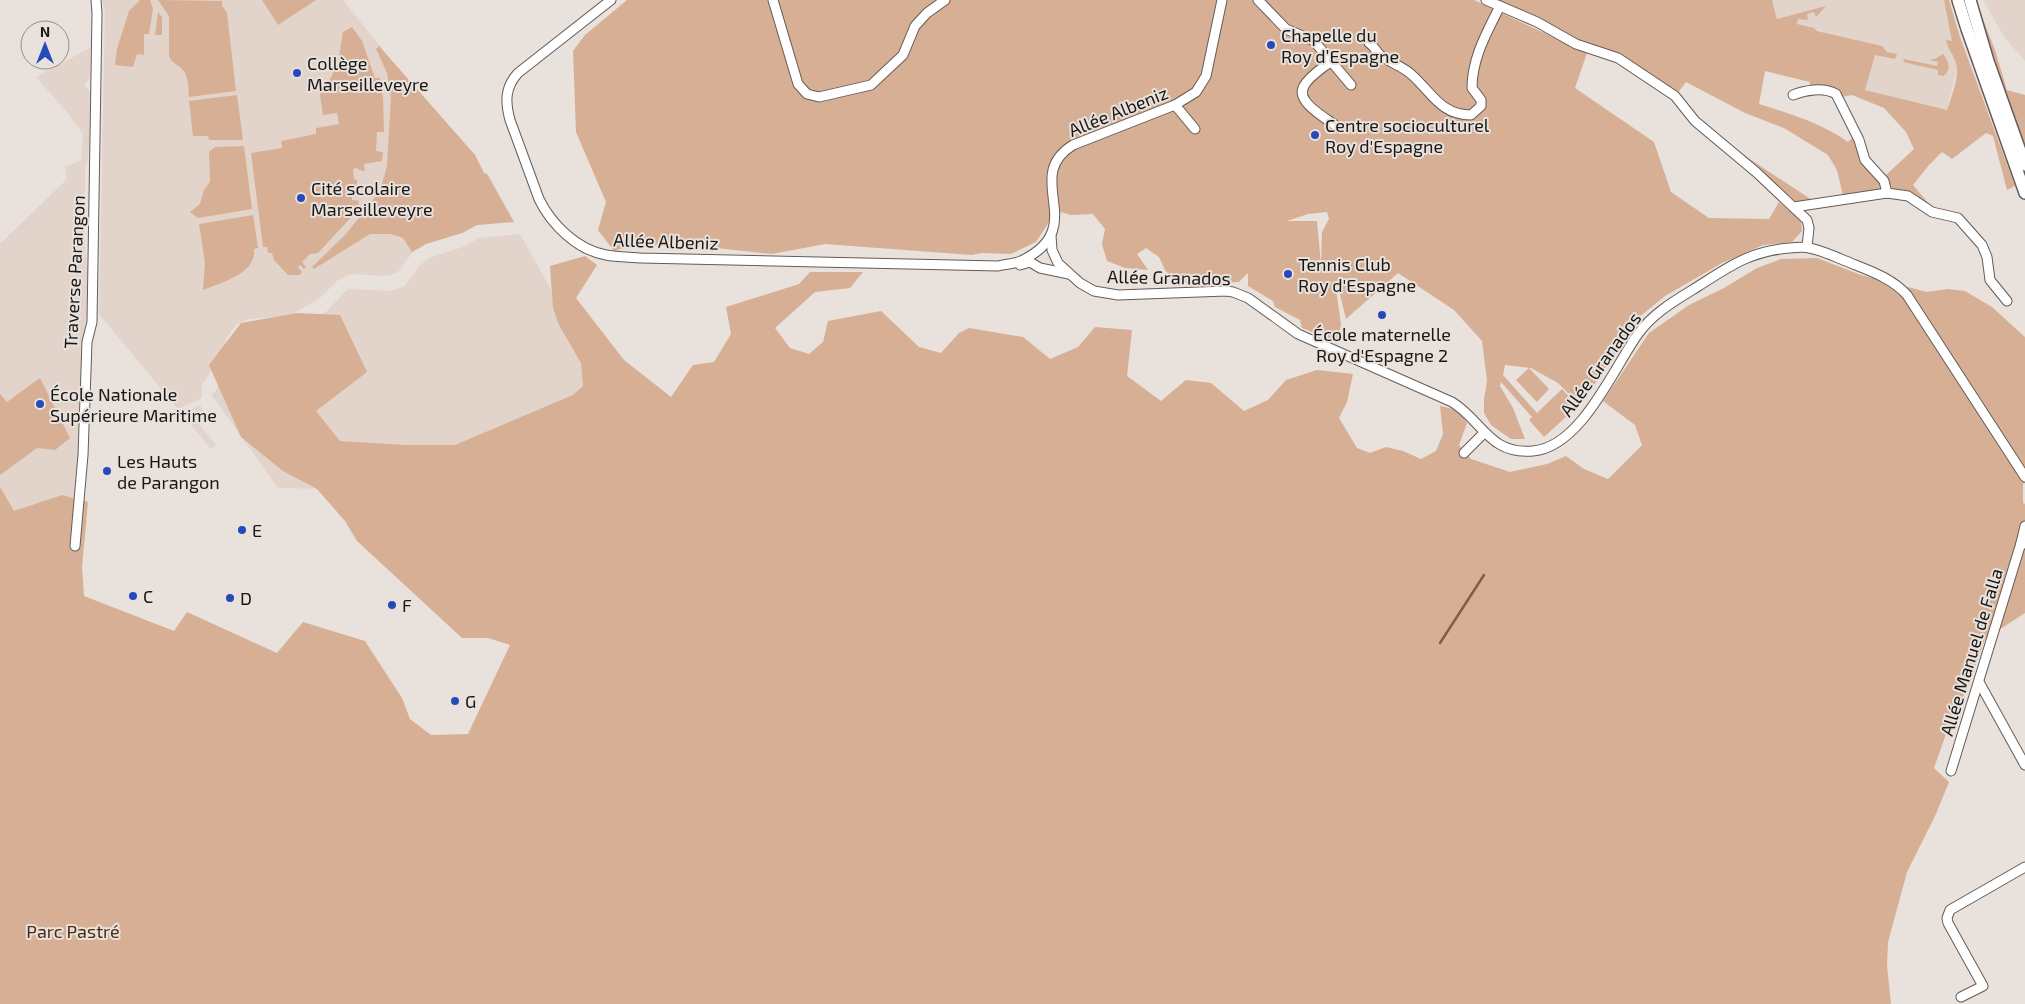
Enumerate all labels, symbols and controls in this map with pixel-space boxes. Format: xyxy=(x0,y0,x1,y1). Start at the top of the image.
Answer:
north arrow xyxy=(20,20,70,70)
text: N xyxy=(40,23,50,40)
place label: Chapelle du Roy d’Espagne xyxy=(1281,24,1399,67)
marker: Chapelle du Roy d’Espagne xyxy=(1265,39,1277,51)
place label: Collège Marseilleveyre xyxy=(307,52,429,95)
marker: Collège Marseilleveyre xyxy=(291,67,303,79)
street label: Allée Albeniz xyxy=(1065,81,1171,141)
place label: Centre socioculturel Roy d'Espagne xyxy=(1325,114,1490,157)
marker: Centre socioculturel Roy d'Espagne xyxy=(1309,129,1321,141)
place label: Cité scolaire Marseilleveyre xyxy=(311,177,433,220)
marker: Cité scolaire Marseilleveyre xyxy=(295,192,307,204)
street label: Traverse Parangon xyxy=(59,195,89,349)
street label: Allée Albeniz xyxy=(613,228,719,254)
place label: Tennis Club Roy d'Espagne xyxy=(1298,253,1416,296)
street label: Allée Granados xyxy=(1107,265,1231,289)
marker: Tennis Club Roy d'Espagne xyxy=(1282,268,1294,280)
street label: Allée Granados xyxy=(1555,308,1645,420)
marker: École maternelle Roy d'Espagne 2 xyxy=(1376,309,1388,321)
place label: École maternelle Roy d'Espagne 2 xyxy=(1313,323,1451,366)
place label: École Nationale Supérieure Maritime xyxy=(50,383,217,426)
marker: École Nationale Supérieure Maritime xyxy=(34,398,46,410)
place label: Les Hauts de Parangon xyxy=(117,450,220,493)
marker: Les Hauts de Parangon xyxy=(101,465,113,477)
place label: E xyxy=(252,519,262,541)
marker: E xyxy=(236,524,248,536)
street label: Allée Manuel de Falla xyxy=(1935,566,2007,738)
place label: C xyxy=(143,585,153,607)
place label: D xyxy=(240,587,252,609)
marker: C xyxy=(127,590,139,602)
marker: D xyxy=(224,592,236,604)
place label: F xyxy=(402,594,412,616)
marker: F xyxy=(386,599,398,611)
place label: G xyxy=(465,690,476,712)
marker: G xyxy=(449,695,461,707)
park label: Parc Pastré xyxy=(26,920,120,942)

